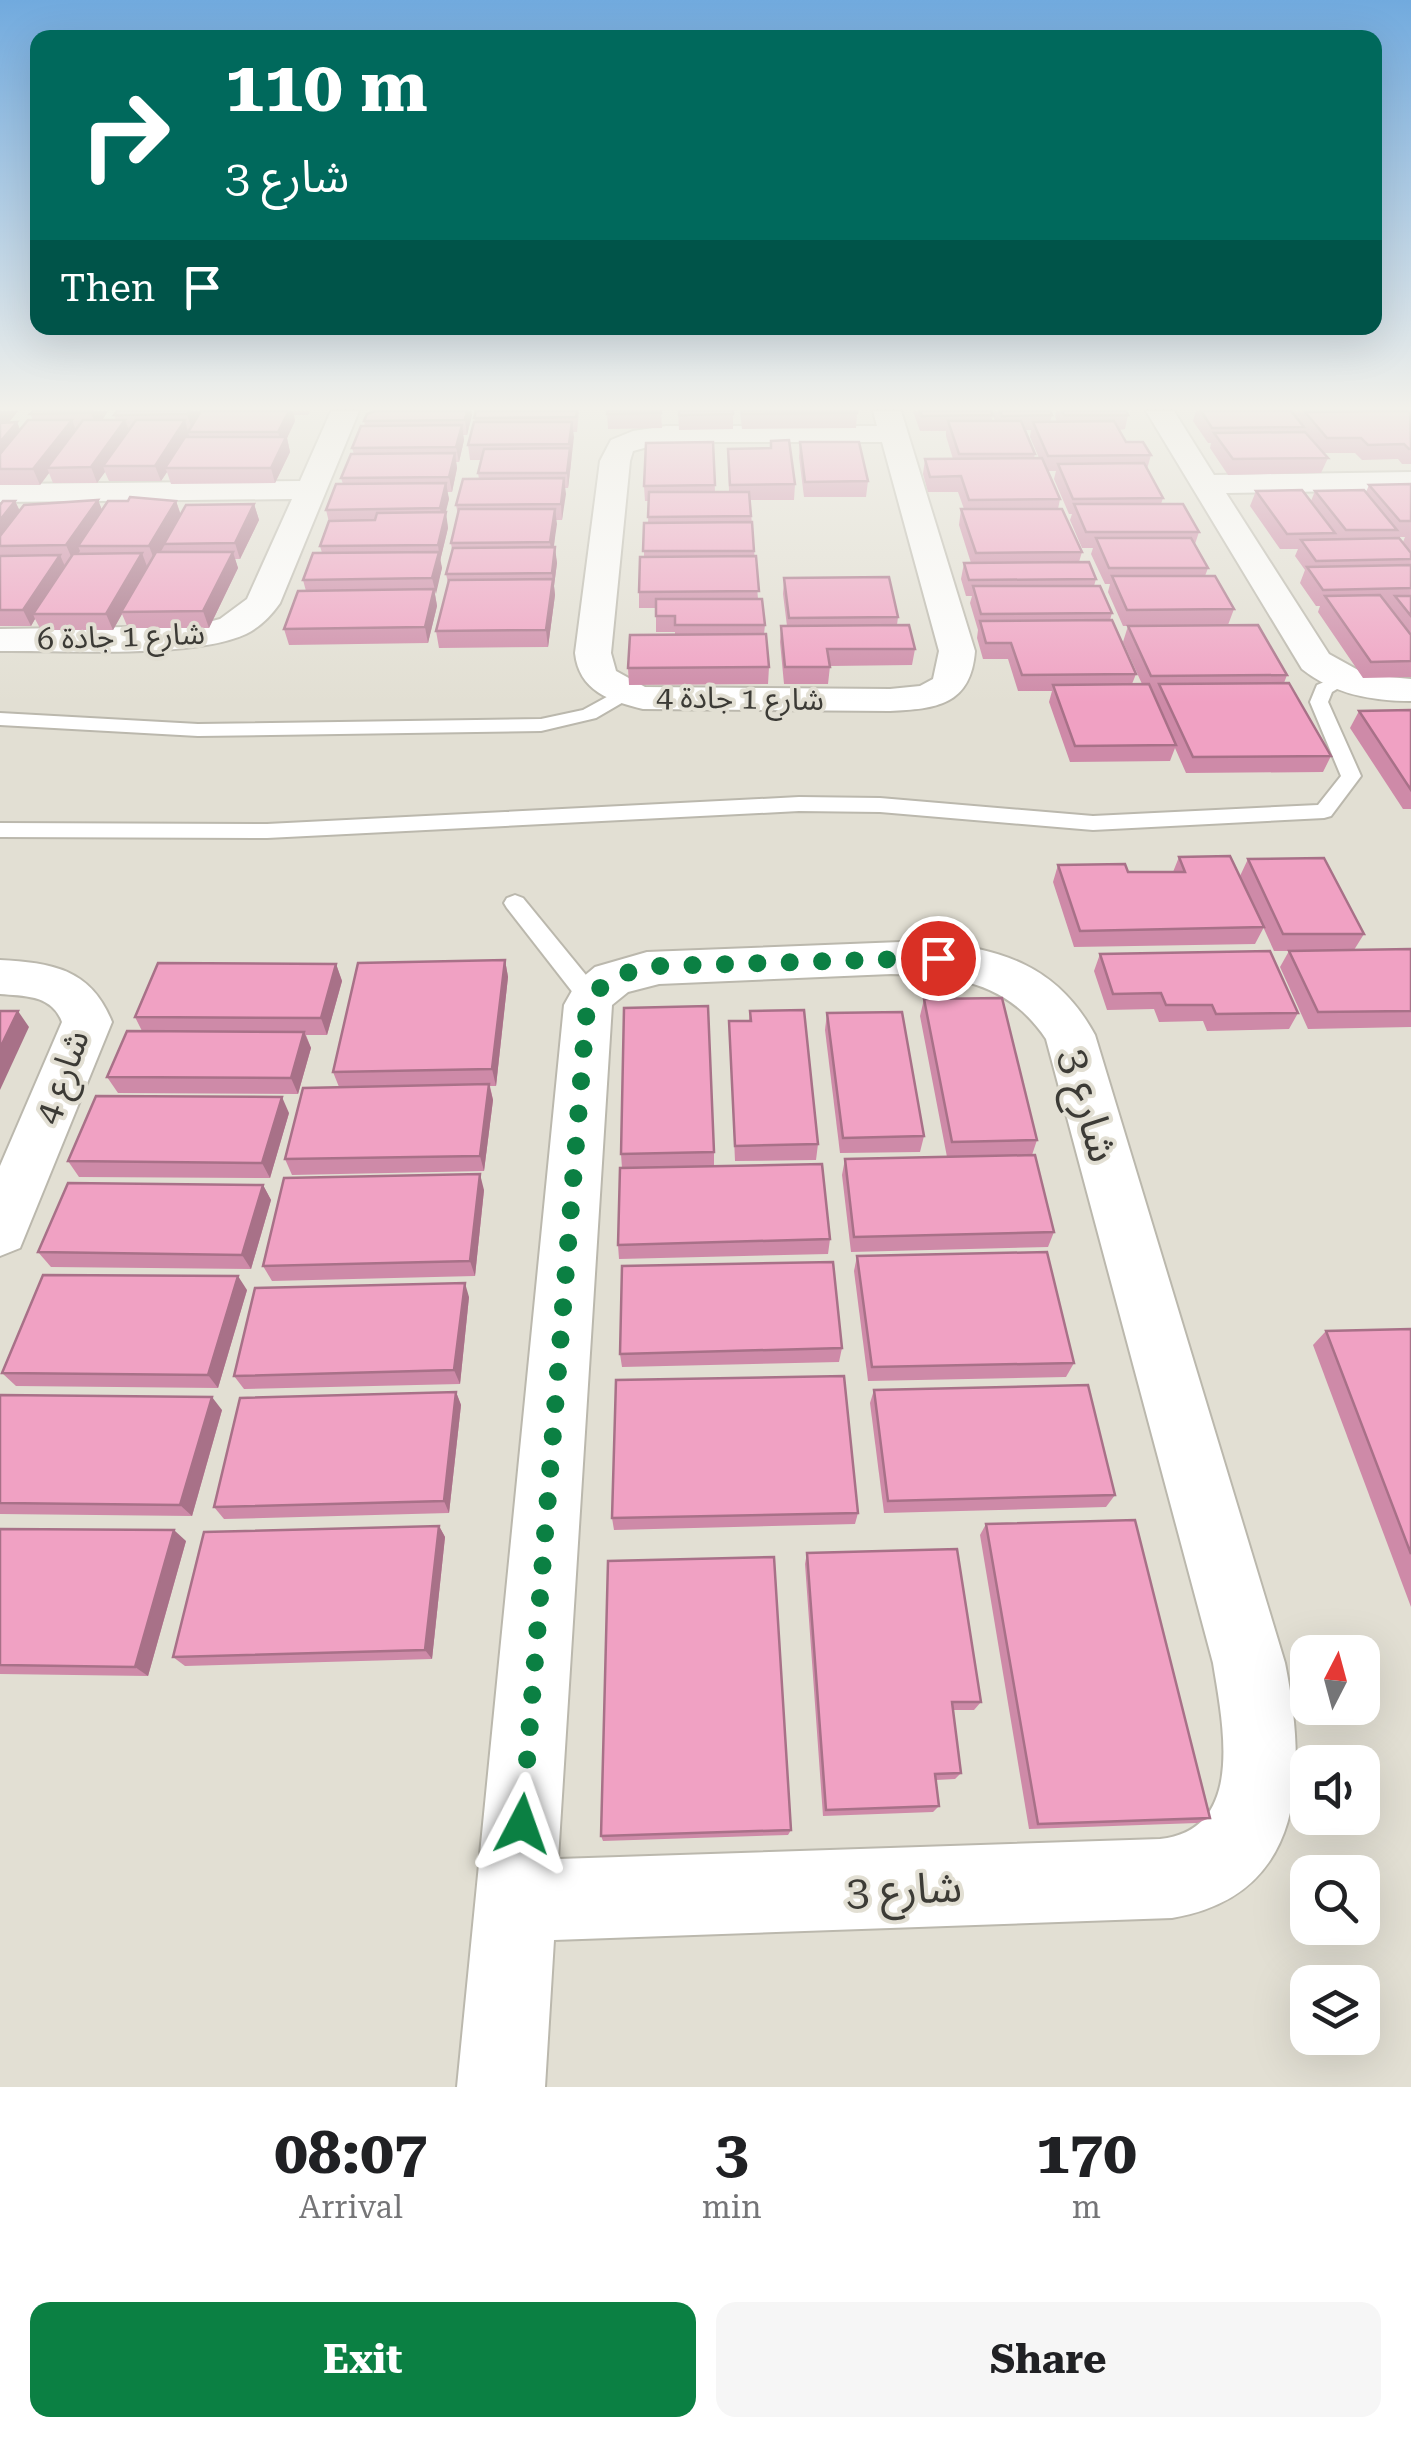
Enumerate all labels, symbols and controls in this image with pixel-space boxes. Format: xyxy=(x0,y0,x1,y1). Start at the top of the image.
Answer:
text: 110 m xyxy=(225,46,428,128)
icon: right xyxy=(60,70,190,200)
text: شارع 3 xyxy=(225,150,349,203)
icon: arrive xyxy=(175,260,230,315)
text: Then xyxy=(60,266,155,310)
street label: شارع 1 جادة 6 xyxy=(37,616,206,661)
street label: شارع 1 جادة 4 xyxy=(656,679,824,722)
pin xyxy=(896,916,981,1001)
icon: arrive xyxy=(911,931,966,986)
street label: شارع 4 xyxy=(26,1025,102,1131)
street label: شارع 3 xyxy=(1043,1042,1129,1169)
north arrow xyxy=(1290,1635,1380,1725)
map controls xyxy=(1290,1635,1380,2055)
button: sound xyxy=(1290,1745,1380,1835)
position arrow xyxy=(470,1772,574,1876)
button: search xyxy=(1290,1855,1380,1945)
street label: شارع 3 xyxy=(845,1862,963,1923)
button: layers xyxy=(1290,1965,1380,2055)
text: 08:07 xyxy=(274,2117,427,2188)
text: 3 xyxy=(715,2117,748,2188)
text: 170 xyxy=(1036,2117,1137,2188)
text: Arrival xyxy=(299,2188,403,2226)
text: min xyxy=(702,2188,762,2226)
text: m xyxy=(1072,2188,1101,2226)
button: Exit xyxy=(30,2302,696,2417)
button: Share xyxy=(716,2302,1381,2417)

